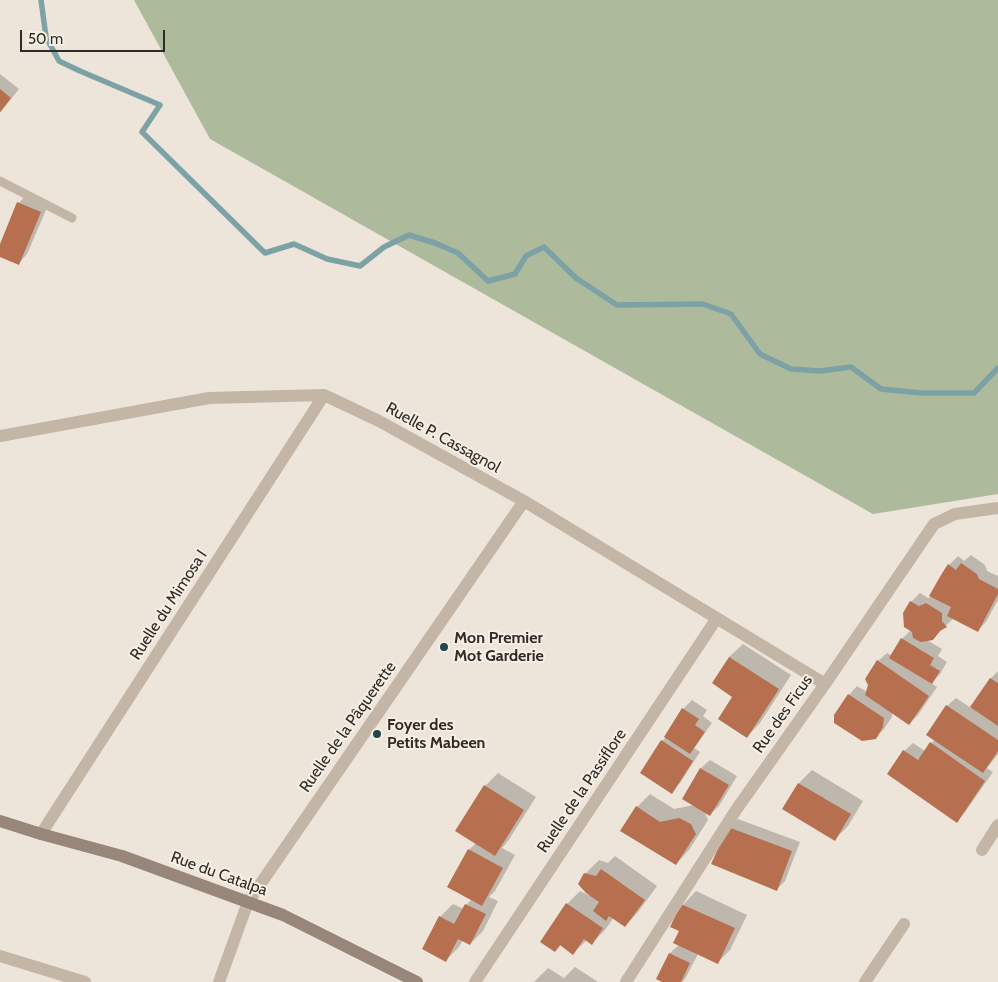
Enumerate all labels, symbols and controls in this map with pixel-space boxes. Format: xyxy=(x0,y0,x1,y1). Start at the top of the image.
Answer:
scale bar xyxy=(22,20,168,52)
text: 50 m xyxy=(28,30,63,48)
street label: Ruelle P. Cassagnol xyxy=(382,399,504,477)
street label: Ruelle du Mimosa I xyxy=(126,546,212,664)
place label: Mon Premier Mot Garderie xyxy=(454,628,544,666)
marker: Mon Premier Mot Garderie xyxy=(438,641,450,653)
street label: Ruelle de la Pâquerette xyxy=(296,658,400,796)
street label: Rue des Ficus xyxy=(749,671,817,757)
place label: Foyer des Petits Mabeen xyxy=(387,715,485,753)
street label: Ruelle de la Passiflore xyxy=(533,725,631,857)
marker: Foyer des Petits Mabeen xyxy=(371,728,383,740)
street label: Rue du Catalpa xyxy=(168,848,270,900)

